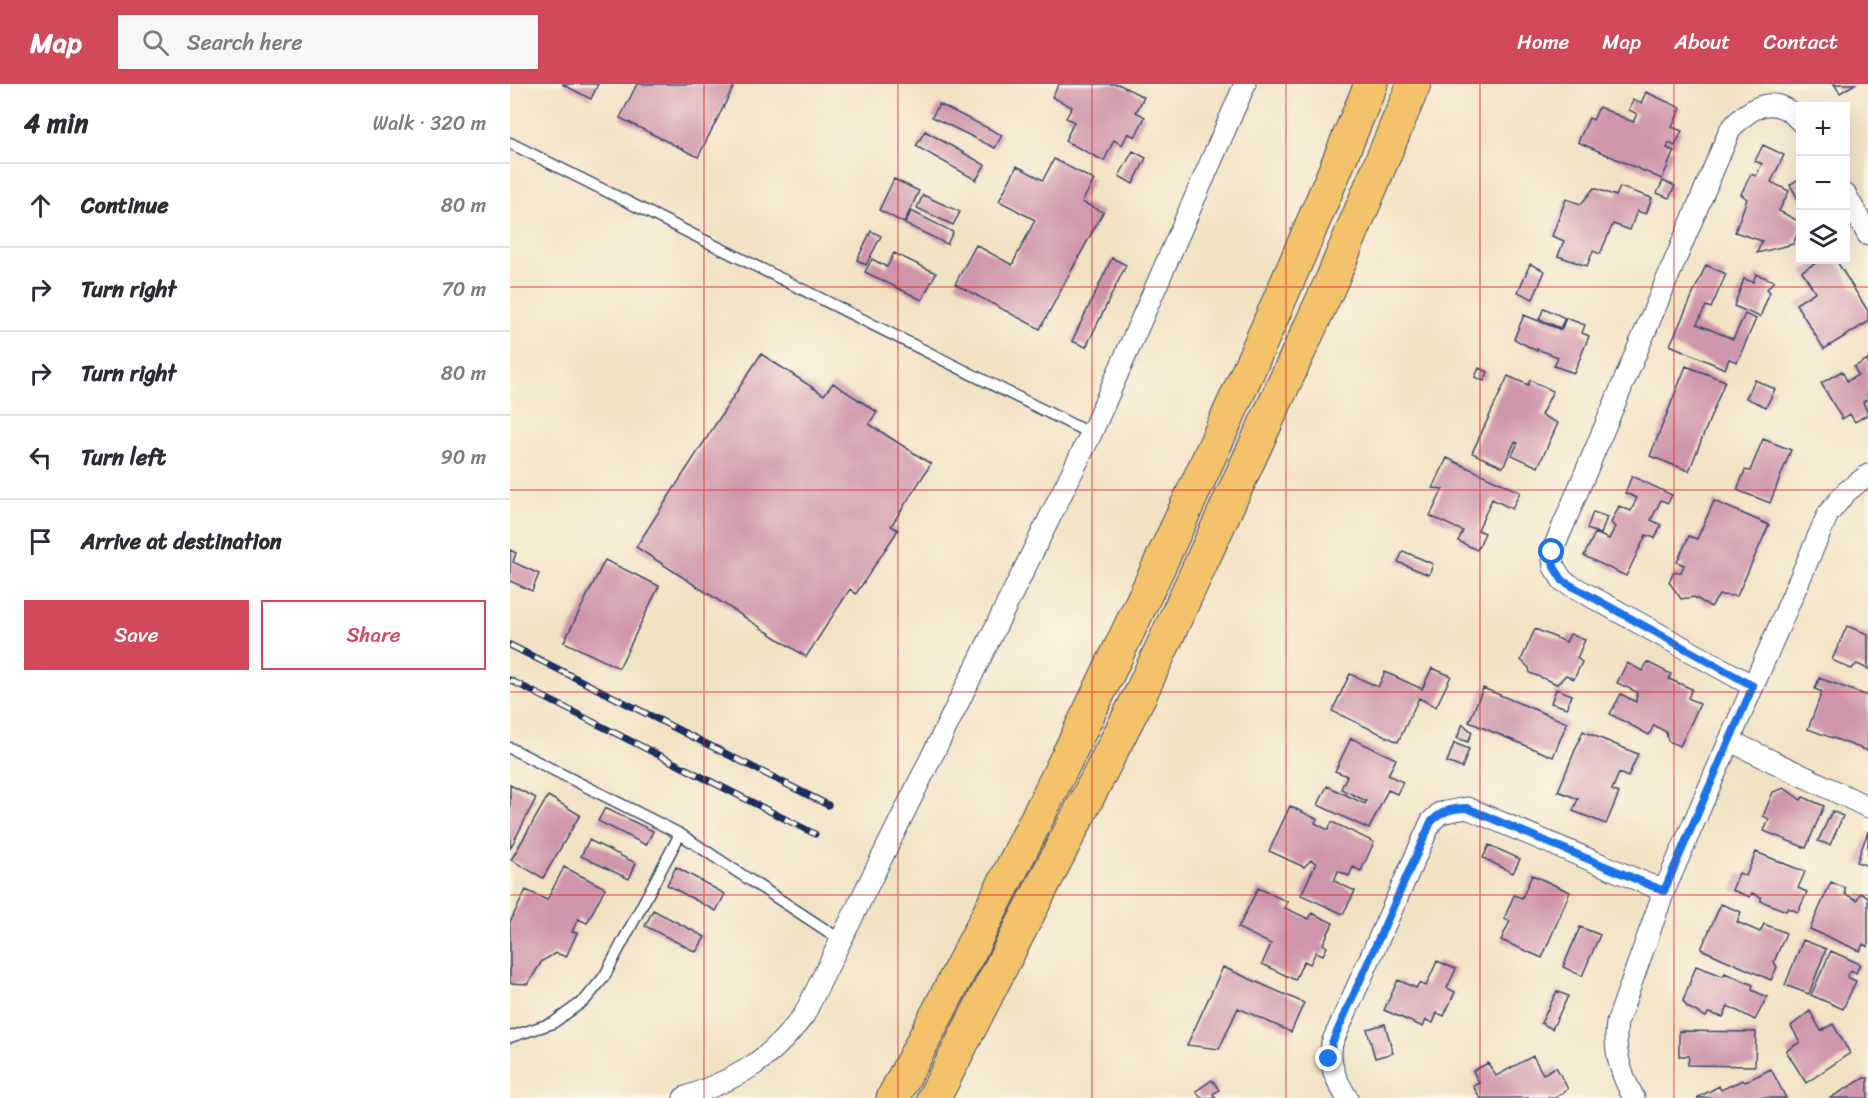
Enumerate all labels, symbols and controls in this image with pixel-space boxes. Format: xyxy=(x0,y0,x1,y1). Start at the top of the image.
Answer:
search box xyxy=(118,15,538,69)
text: Map xyxy=(30,18,82,67)
text: Search here xyxy=(187,23,303,62)
text: Home xyxy=(1517,23,1569,61)
text: Map xyxy=(1602,23,1641,61)
text: About xyxy=(1674,23,1731,61)
text: Contact xyxy=(1764,23,1838,61)
icon: search xyxy=(139,26,172,59)
text: 4 min xyxy=(24,100,88,146)
map controls xyxy=(1796,102,1850,264)
button: + xyxy=(1796,102,1850,156)
text: Walk · 320 m xyxy=(373,106,486,141)
button: − xyxy=(1796,156,1850,210)
text: Continue xyxy=(81,186,169,225)
text: 80 m xyxy=(441,188,486,223)
icon: ahead xyxy=(24,189,57,222)
button: layers xyxy=(1796,210,1850,264)
text: Turn right xyxy=(81,270,176,309)
text: 70 m xyxy=(441,272,486,307)
icon: right xyxy=(24,273,57,306)
text: Turn right xyxy=(81,354,176,393)
text: 80 m xyxy=(441,356,486,391)
icon: right xyxy=(24,357,57,390)
text: Turn left xyxy=(81,438,166,477)
text: 90 m xyxy=(441,440,486,475)
icon: left xyxy=(24,441,57,474)
text: Arrive at destination xyxy=(81,522,282,561)
icon: arrive xyxy=(24,525,57,558)
route start xyxy=(1538,538,1564,564)
button: Save xyxy=(24,600,249,670)
button: Share xyxy=(261,600,486,670)
route end xyxy=(1315,1045,1341,1071)

